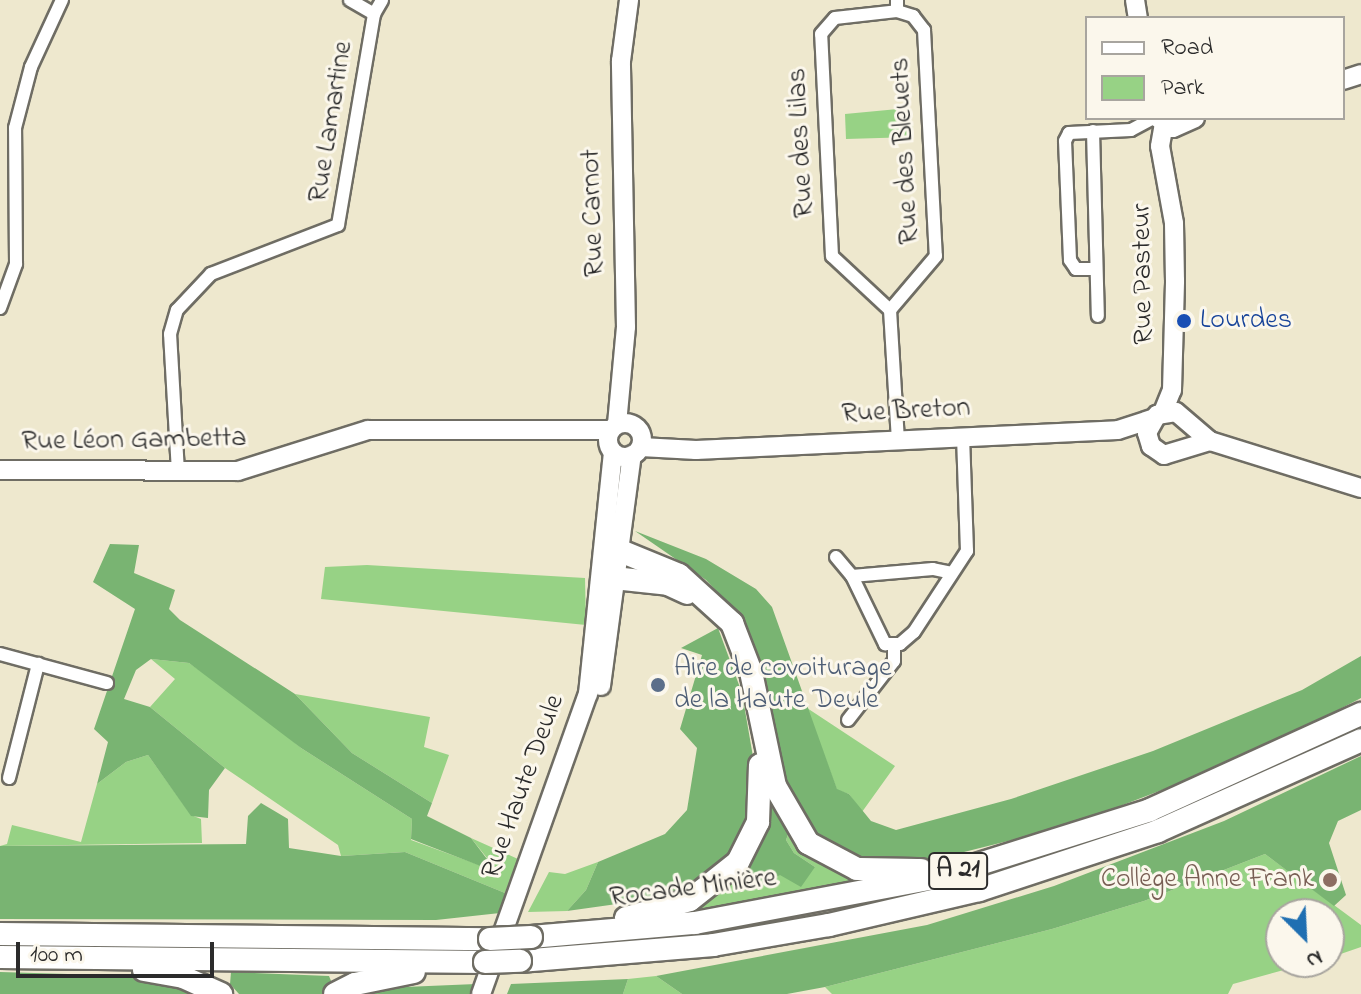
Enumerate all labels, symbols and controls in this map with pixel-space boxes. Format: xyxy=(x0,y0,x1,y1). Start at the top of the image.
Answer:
legend xyxy=(1085,16,1345,120)
text: Road xyxy=(1161,31,1213,66)
street label: Rue Lamartine xyxy=(303,39,361,205)
street label: Rue des Bleuets xyxy=(884,57,928,245)
street label: Rue des Lilas xyxy=(781,67,823,219)
text: Park xyxy=(1161,71,1204,106)
street label: Rue Carnot xyxy=(575,149,613,277)
street label: Rue Pasteur xyxy=(1126,203,1162,345)
place label: Lourdes xyxy=(1200,304,1292,338)
marker: Lourdes xyxy=(1175,312,1193,330)
street label: Rue Breton xyxy=(841,392,971,432)
street label: Rue Léon Gambetta xyxy=(21,422,247,460)
place label: Aire de covoiturage de la Haute Deule xyxy=(674,652,891,718)
marker: Aire de covoiturage de la Haute Deule xyxy=(649,676,667,694)
street label: Rue Haute Deule xyxy=(475,690,573,884)
road number: A 21 xyxy=(928,849,988,893)
street label: Rocade Minière xyxy=(608,862,778,916)
place label: Collège Anne Frank xyxy=(1101,863,1314,897)
marker: Collège Anne Frank xyxy=(1321,871,1339,889)
north arrow xyxy=(1265,898,1345,978)
scale bar xyxy=(20,926,218,976)
text: 100 m xyxy=(30,938,83,973)
text: N xyxy=(1301,940,1327,976)

